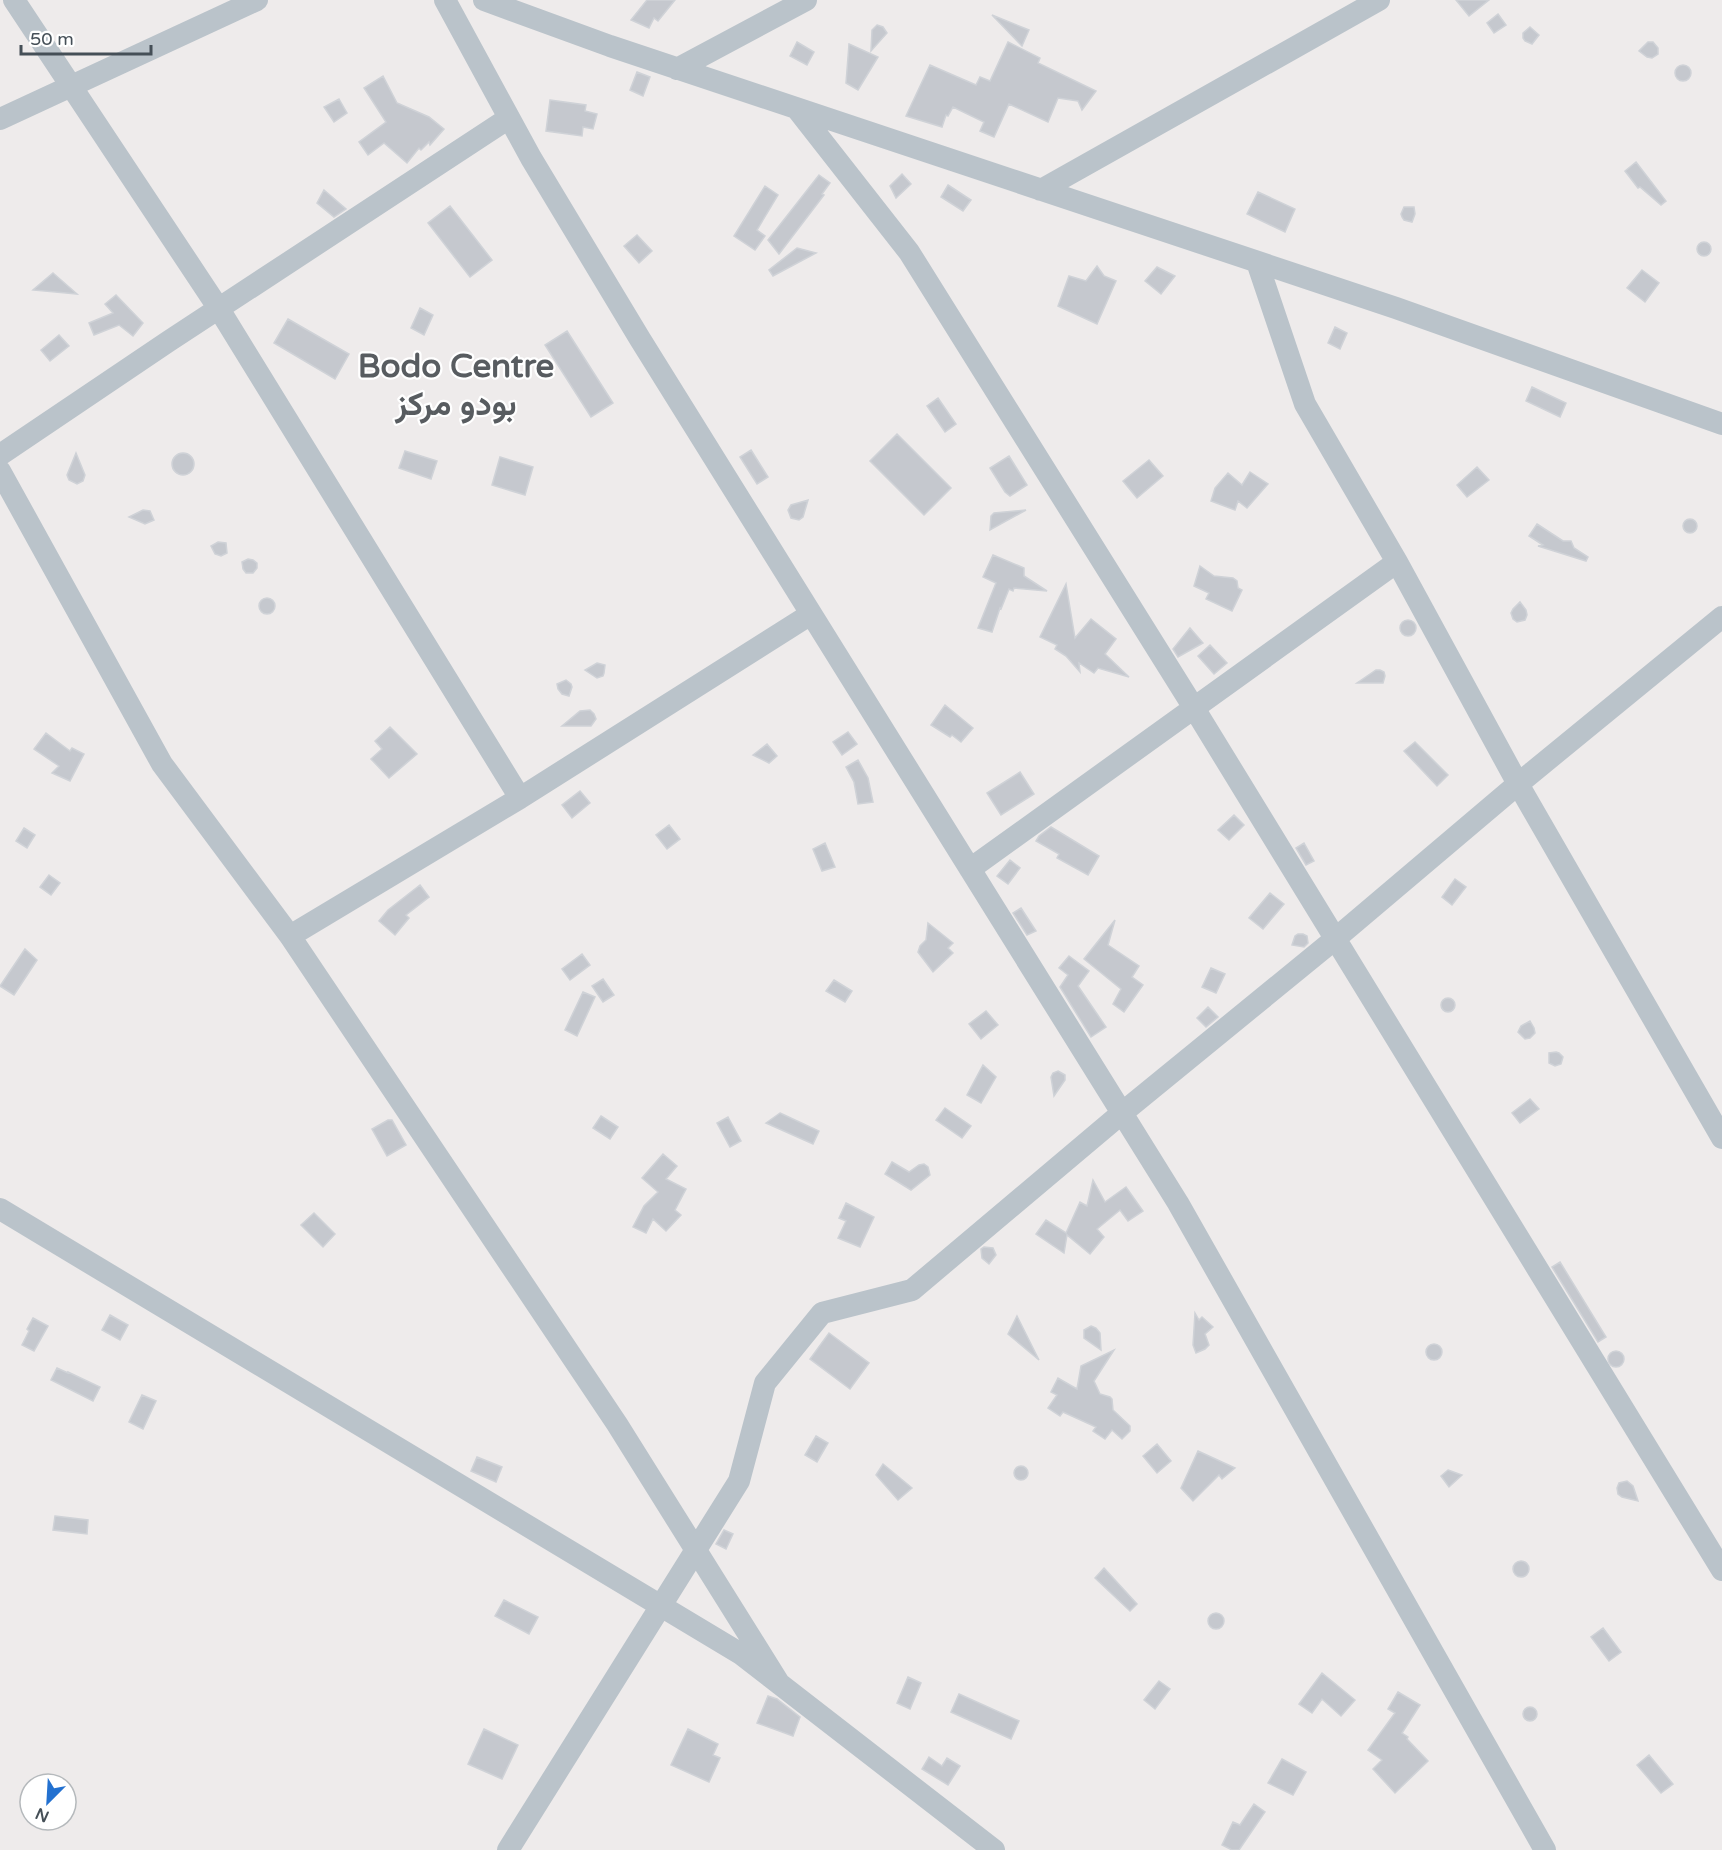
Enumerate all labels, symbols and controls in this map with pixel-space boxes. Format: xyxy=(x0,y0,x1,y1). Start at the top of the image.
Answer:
scale bar xyxy=(21,18,152,56)
text: 50 m xyxy=(30,28,74,50)
district label: Bodo Centre بودو مركز xyxy=(358,347,554,424)
north arrow xyxy=(18,1772,78,1832)
text: N xyxy=(32,1803,52,1827)

